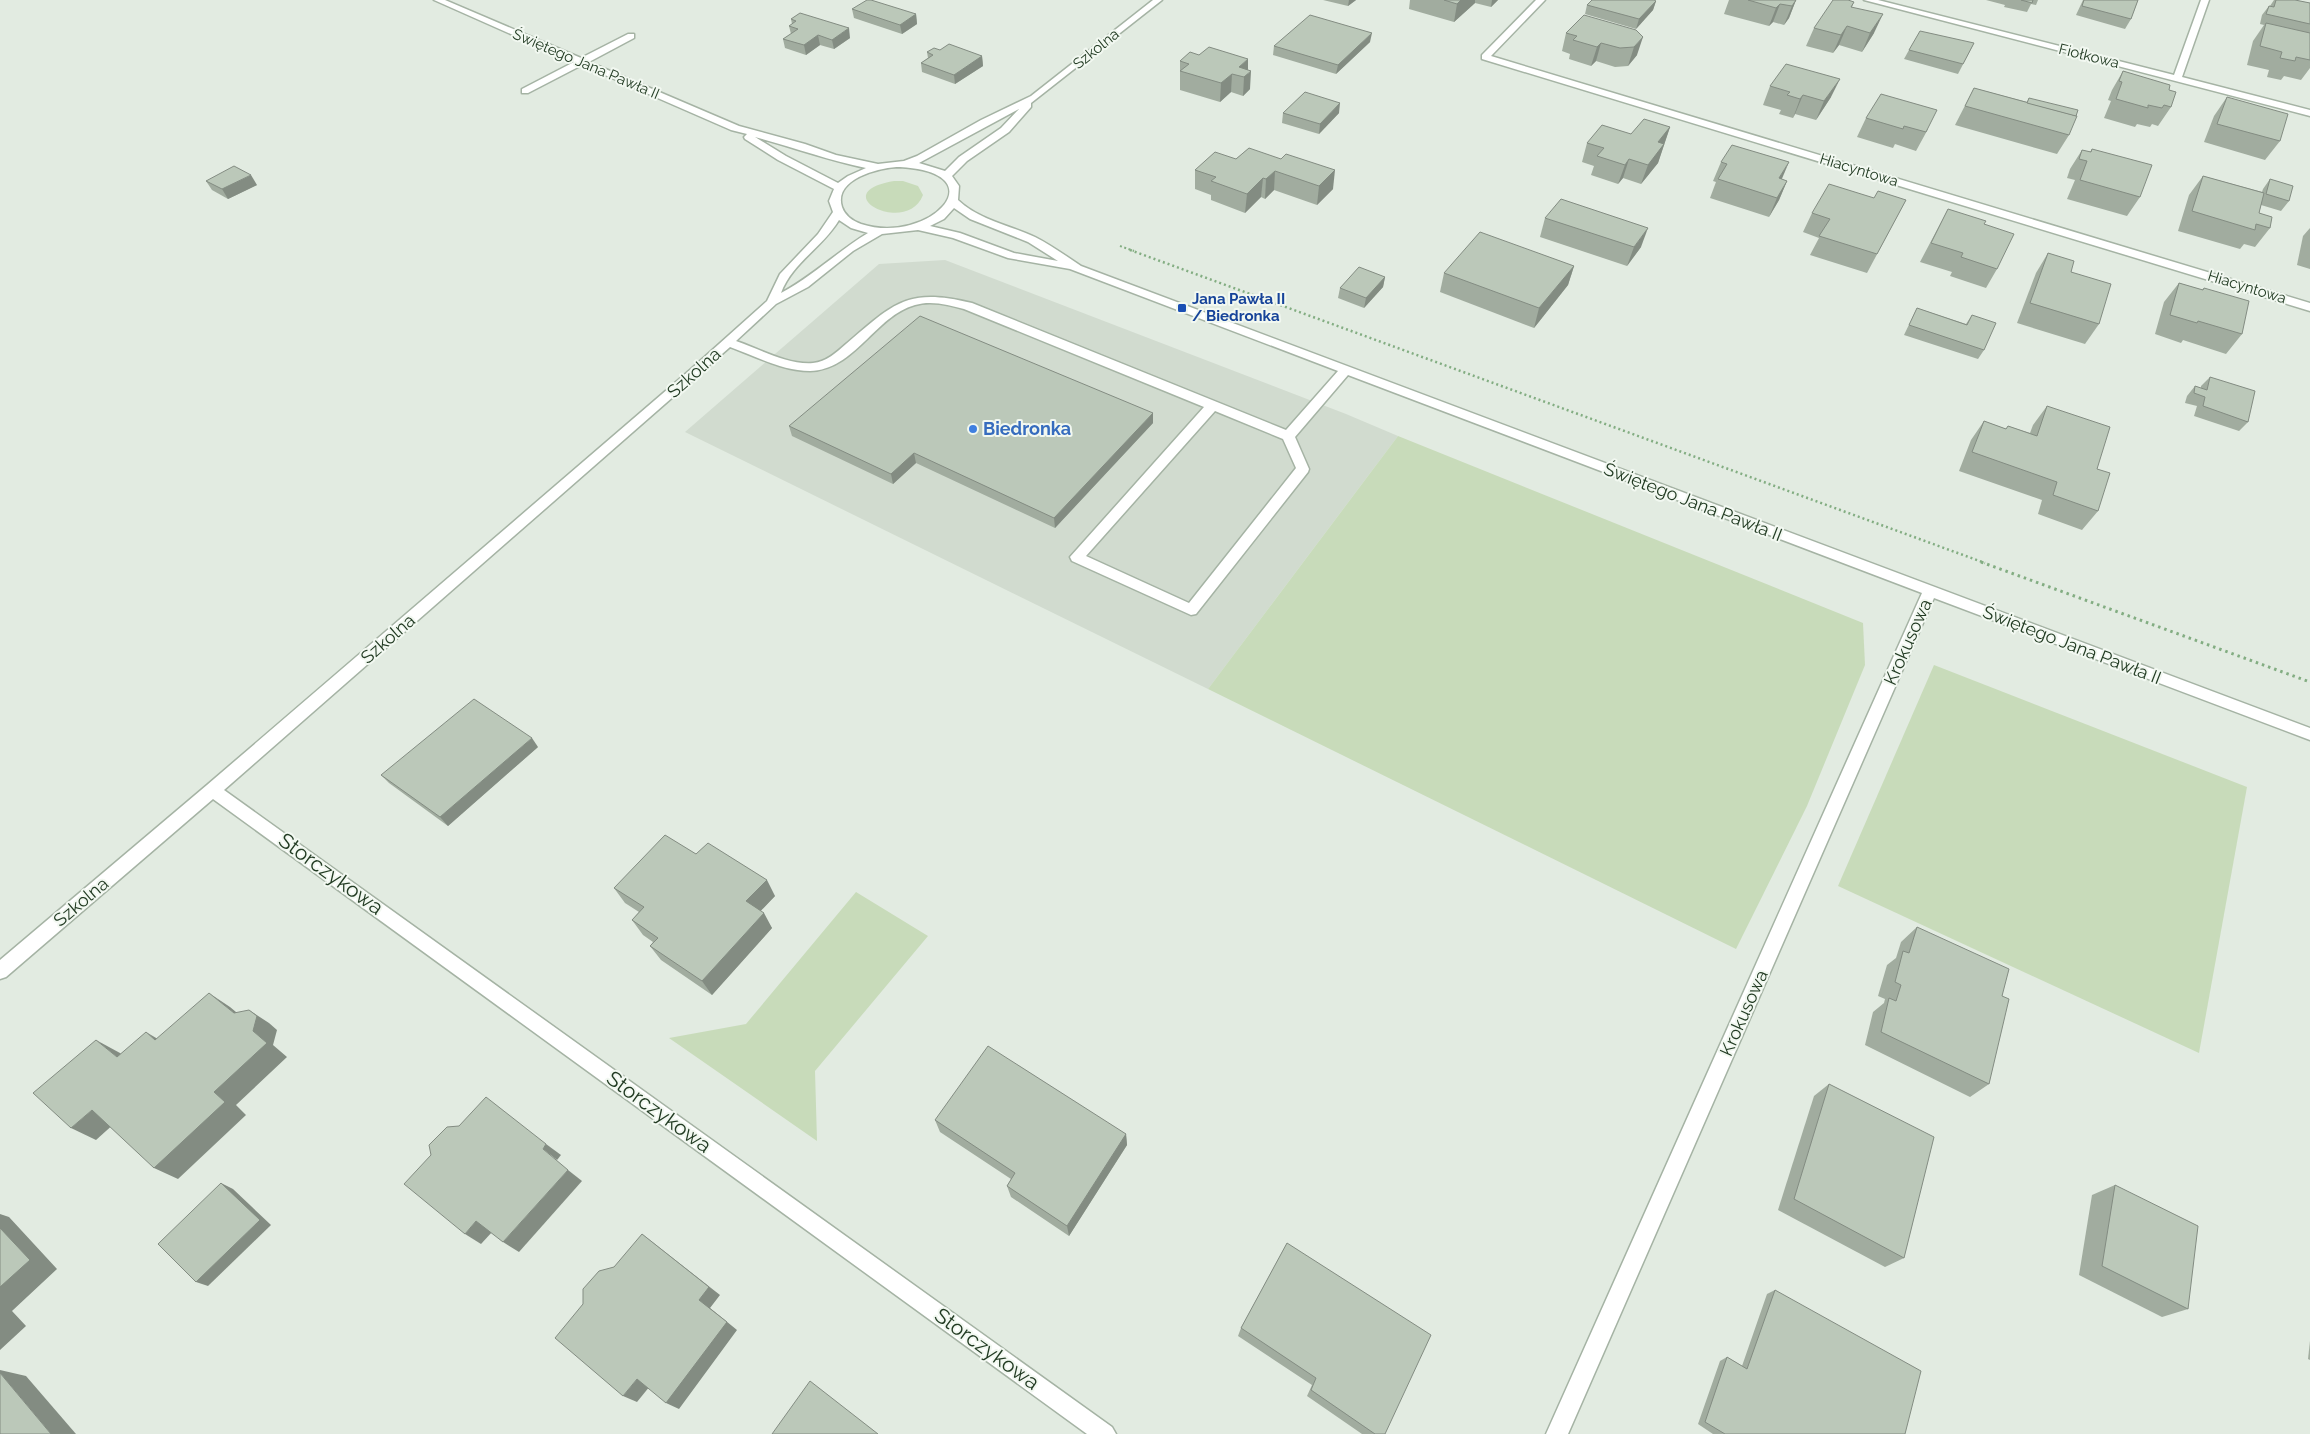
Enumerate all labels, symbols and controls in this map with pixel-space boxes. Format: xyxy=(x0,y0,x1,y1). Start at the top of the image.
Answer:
street label: Świętego Jana Pawła II xyxy=(510,25,662,103)
street label: Szkolna xyxy=(1069,25,1123,73)
street label: Fiołkowa xyxy=(2057,40,2121,72)
street label: Hiacyntowa xyxy=(1818,150,1900,190)
street label: Hiacyntowa xyxy=(2206,267,2288,307)
place label: Jana Pawła II / Biedronka xyxy=(1192,290,1285,325)
marker: Jana Pawła II / Biedronka xyxy=(1176,302,1188,314)
street label: Szkolna xyxy=(663,343,725,402)
place label: Biedronka xyxy=(983,418,1071,439)
marker: Biedronka xyxy=(967,423,979,435)
street label: Świętego Jana Pawła II xyxy=(1601,457,1786,545)
street label: Krokusowa xyxy=(1879,596,1936,688)
street label: Świętego Jana Pawła II xyxy=(1980,600,2165,688)
street label: Szkolna xyxy=(356,609,419,668)
street label: Storczykowa xyxy=(274,827,388,920)
street label: Szkolna xyxy=(49,873,112,930)
street label: Krokusowa xyxy=(1715,967,1772,1059)
street label: Storczykowa xyxy=(602,1065,716,1158)
street label: Storczykowa xyxy=(930,1302,1044,1395)

